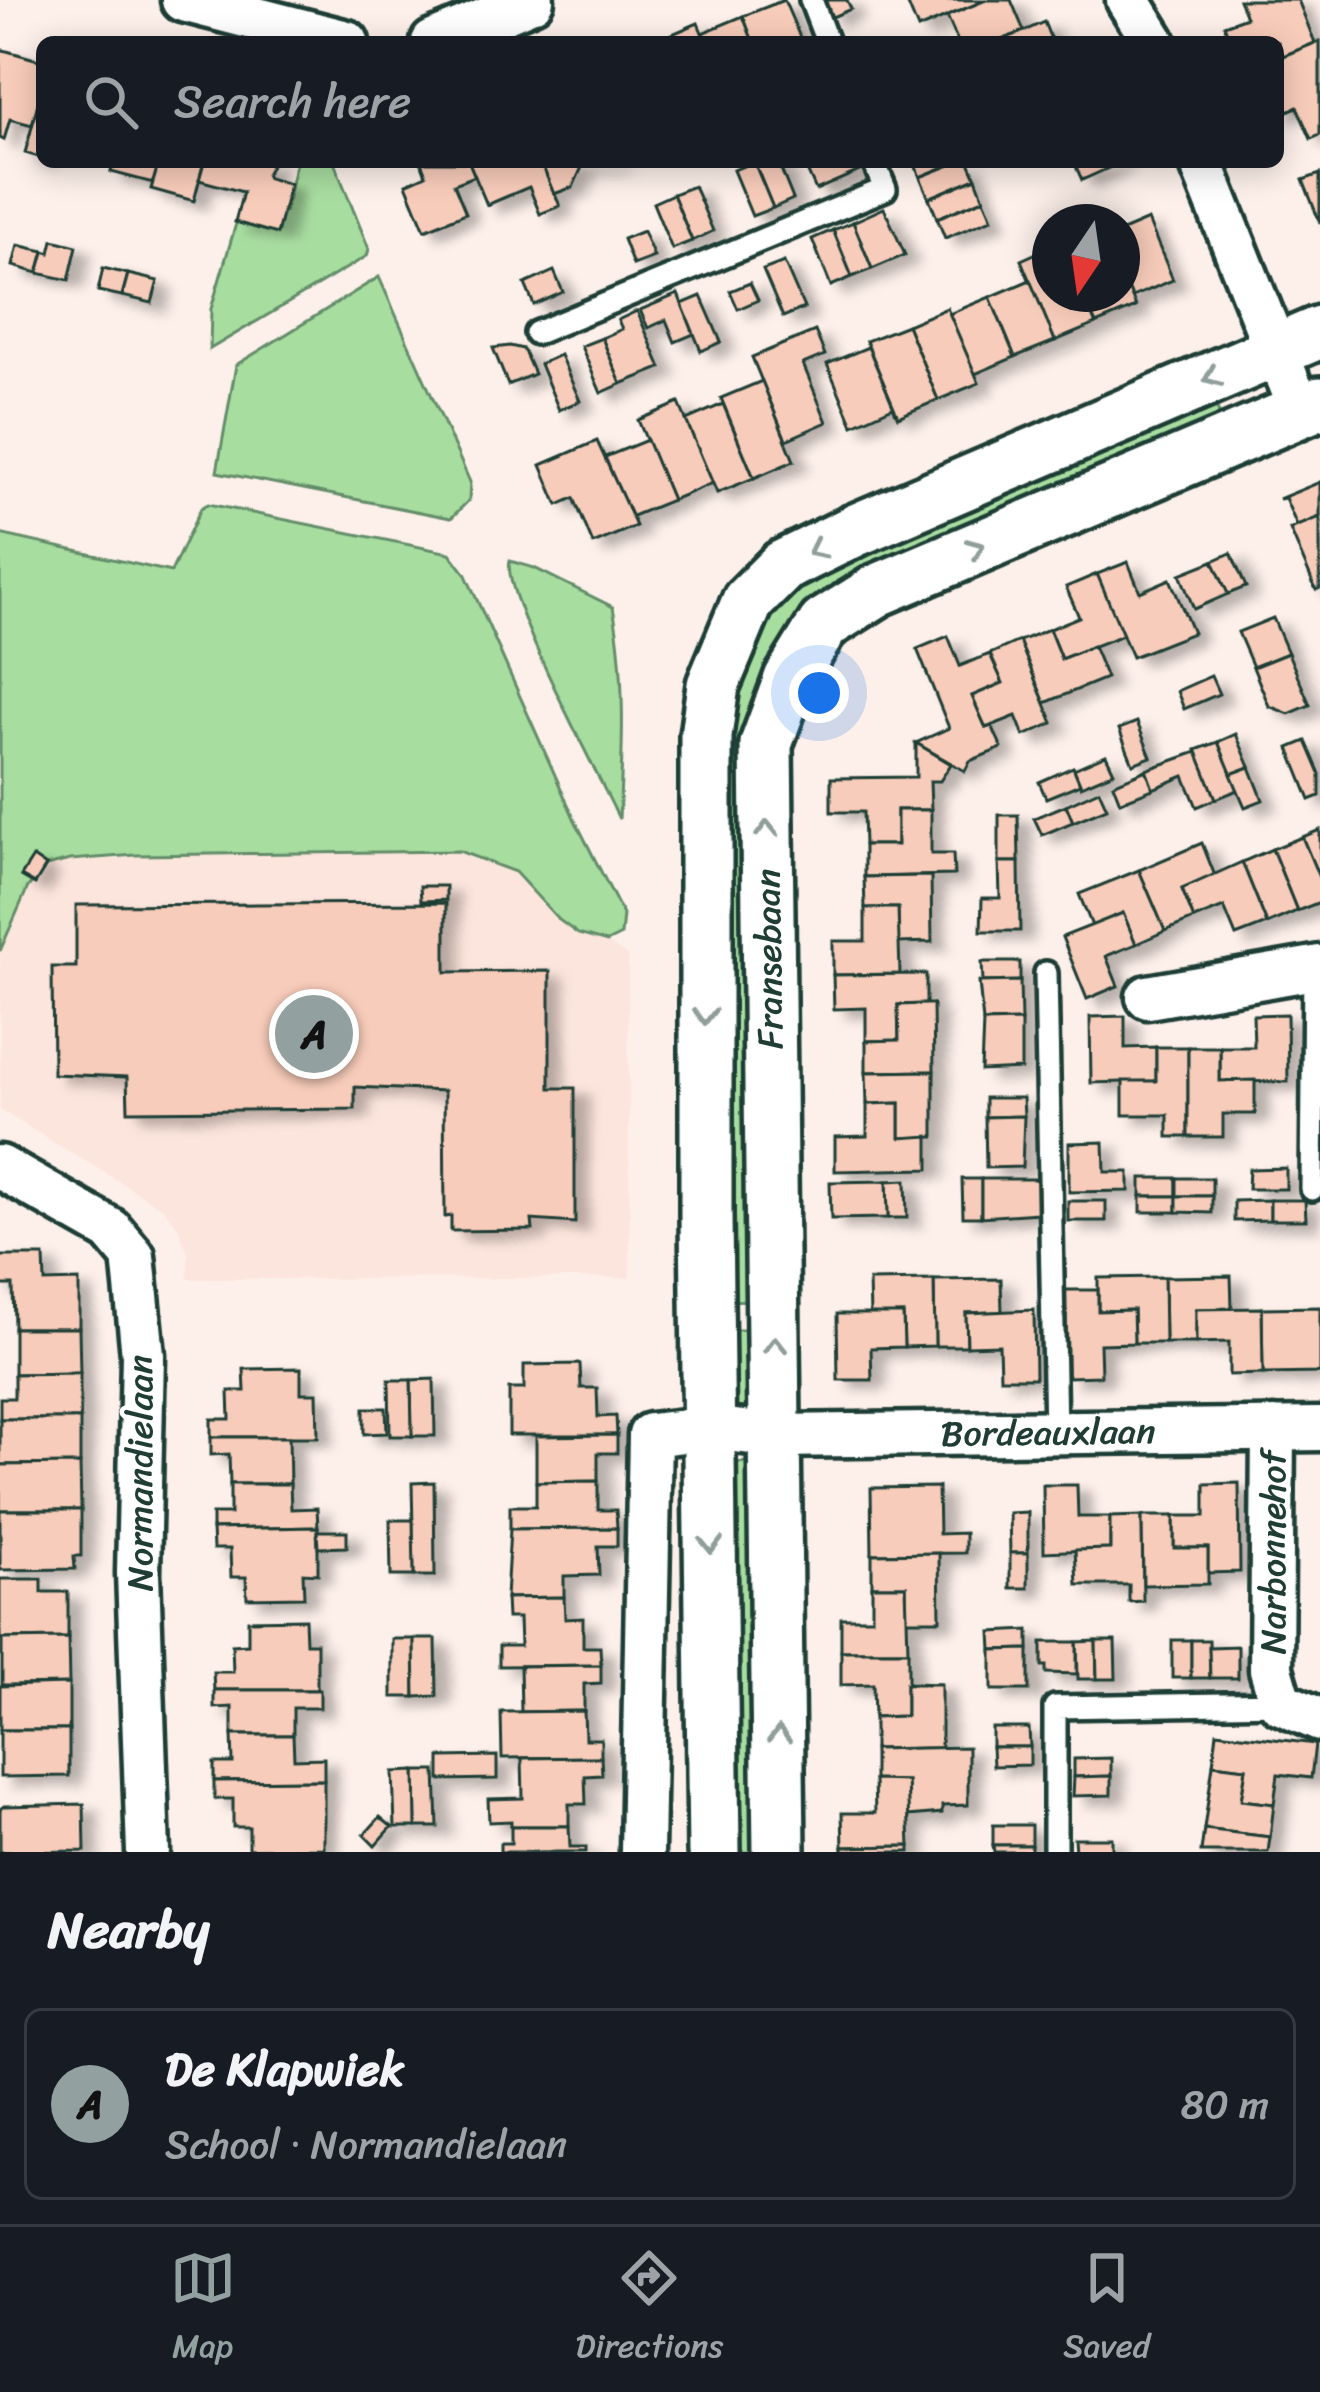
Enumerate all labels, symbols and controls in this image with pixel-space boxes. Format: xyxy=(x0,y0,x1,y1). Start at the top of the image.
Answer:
search box xyxy=(36,36,1284,168)
text: Search here xyxy=(174,62,411,142)
icon: search xyxy=(78,69,144,135)
north arrow xyxy=(1032,204,1140,312)
one-way arrow xyxy=(1203,363,1224,387)
one-way arrow xyxy=(807,535,828,559)
one-way arrow xyxy=(965,538,986,562)
your location xyxy=(789,663,849,723)
one-way arrow xyxy=(755,819,781,838)
street label: Fransebaan xyxy=(735,868,803,1050)
pin: A xyxy=(275,989,353,1079)
one-way arrow xyxy=(692,1008,718,1026)
one-way arrow xyxy=(762,1335,788,1353)
street label: Normandielaan xyxy=(108,1355,172,1591)
street label: Bordeauxlaan xyxy=(940,1399,1156,1466)
street label: Narbonnehof xyxy=(1241,1446,1305,1654)
one-way arrow xyxy=(698,1537,724,1555)
one-way arrow xyxy=(766,1725,792,1744)
text: Nearby xyxy=(48,1885,209,1975)
text: De Klapwiek xyxy=(165,2030,404,2110)
text: A xyxy=(77,2070,103,2139)
text: 80 m xyxy=(1181,2070,1269,2139)
text: School · Normandielaan xyxy=(165,2110,567,2179)
tab: Map xyxy=(170,2245,236,2375)
tab: Directions xyxy=(576,2245,723,2375)
tab: Saved xyxy=(1063,2245,1150,2375)

